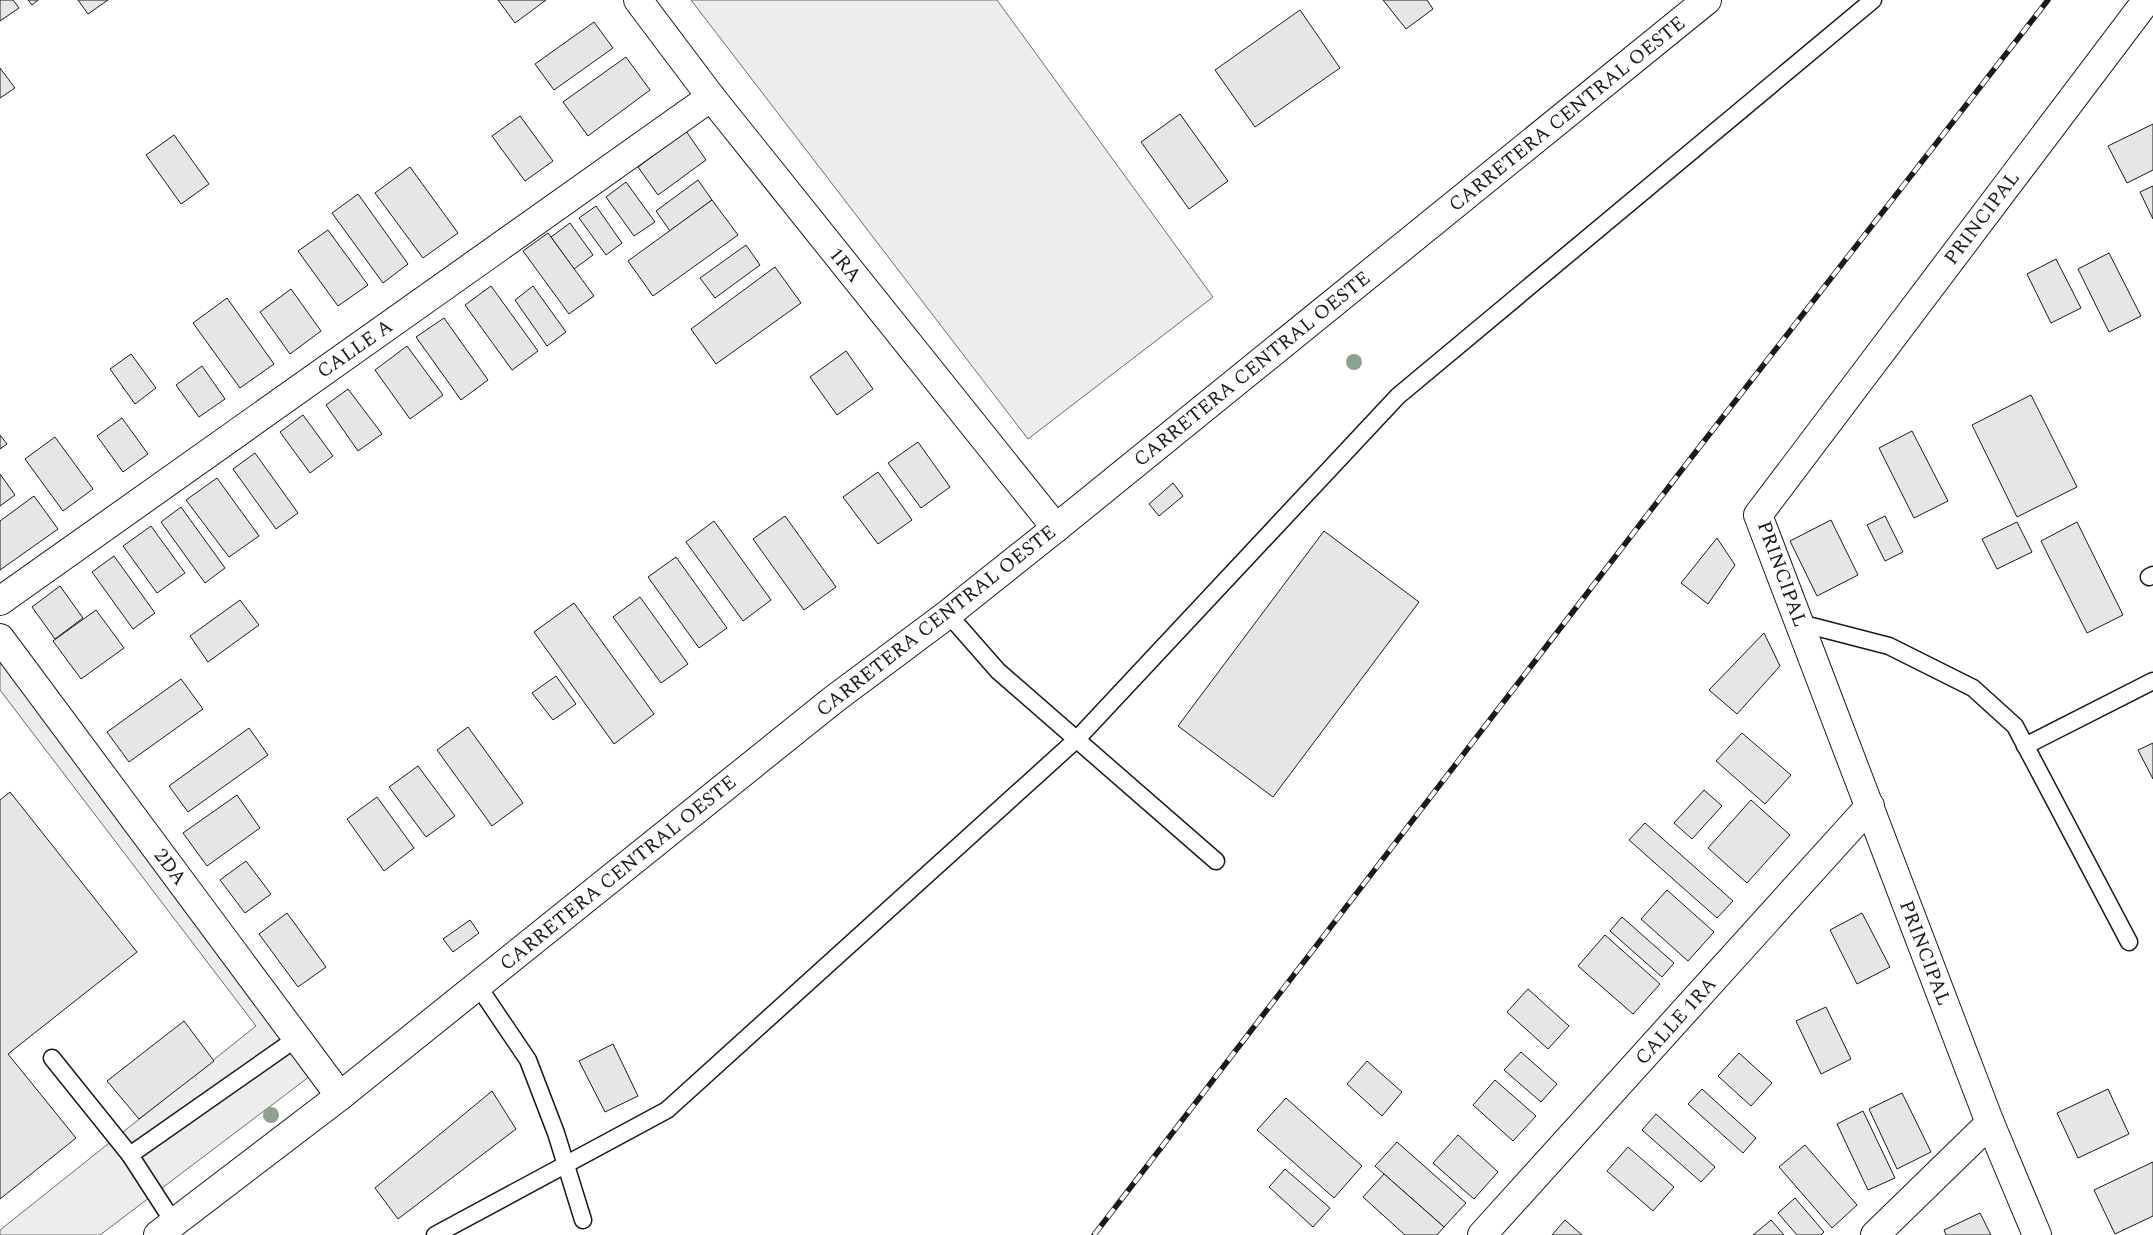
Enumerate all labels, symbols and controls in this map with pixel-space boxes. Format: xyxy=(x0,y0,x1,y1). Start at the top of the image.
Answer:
street label: CARRETERA CENTRAL OESTE xyxy=(1442,9,1692,219)
street label: PRINCIPAL xyxy=(1937,165,2027,271)
street label: 1RA xyxy=(821,241,869,289)
street label: CARRETERA CENTRAL OESTE xyxy=(1127,264,1377,474)
street label: CALLE A xyxy=(311,312,399,386)
street label: PRINCIPAL xyxy=(1749,517,1815,631)
street label: CARRETERA CENTRAL OESTE xyxy=(810,518,1062,724)
street label: CARRETERA CENTRAL OESTE xyxy=(493,768,743,978)
street label: 2DA xyxy=(146,842,194,892)
street label: PRINCIPAL xyxy=(1891,896,1959,1010)
street label: CALLE 1RA xyxy=(1628,970,1724,1072)

